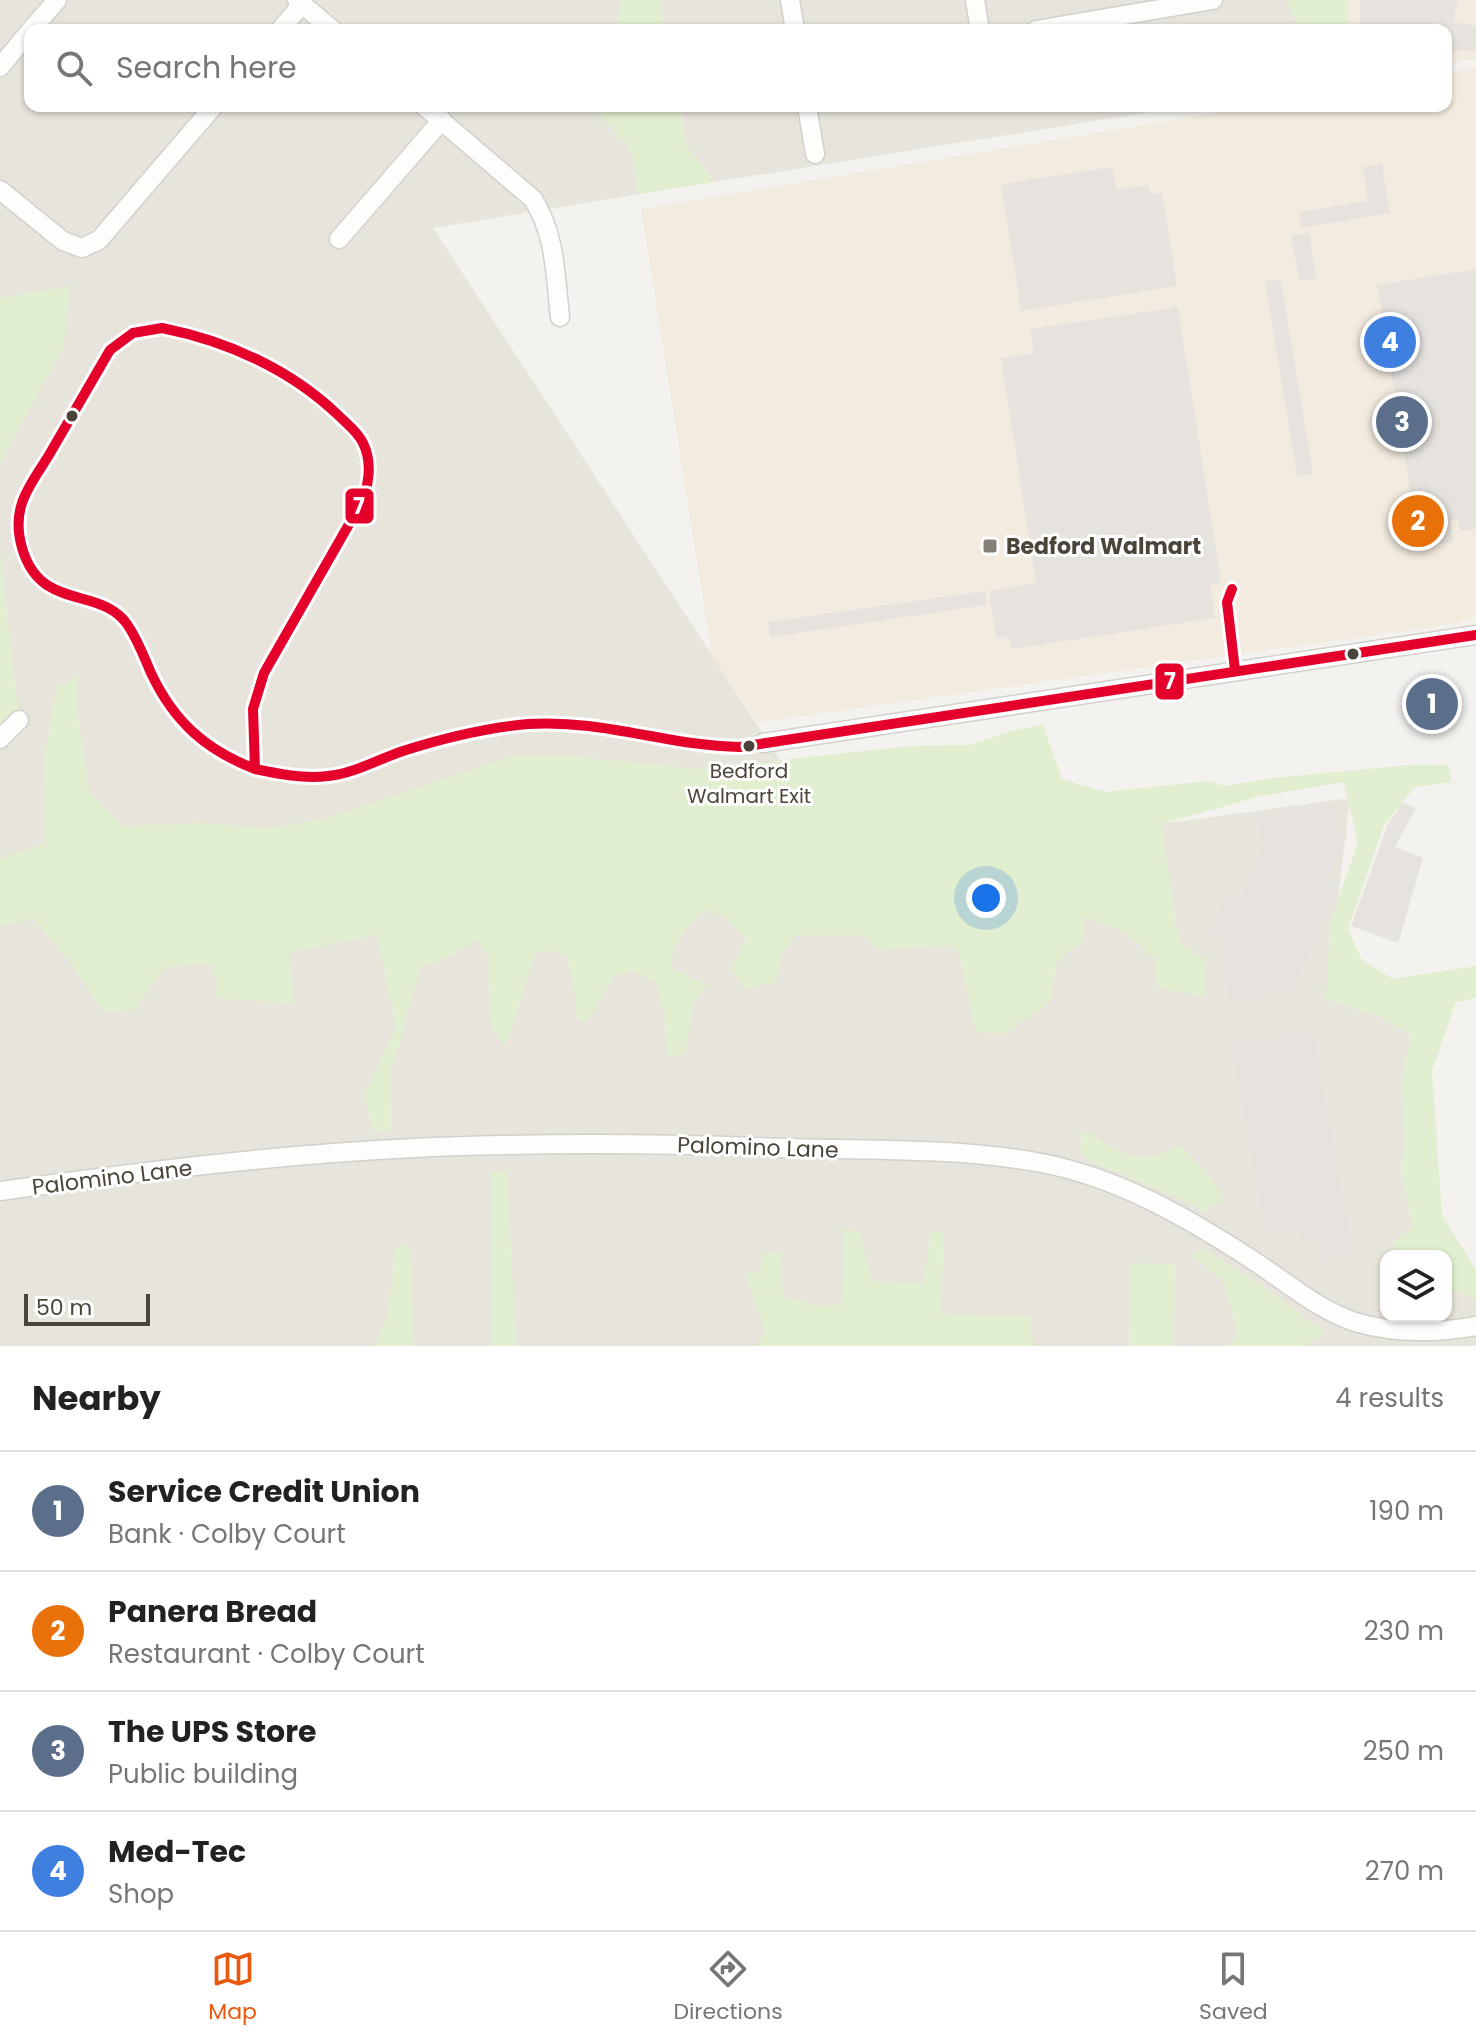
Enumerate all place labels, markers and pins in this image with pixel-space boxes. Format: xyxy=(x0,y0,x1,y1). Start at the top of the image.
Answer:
pin: 4 xyxy=(1364,312,1416,372)
pin: 3 xyxy=(1376,392,1428,452)
unlabelled marker xyxy=(64,408,80,424)
pin: 2 xyxy=(1392,491,1444,551)
place label: Bedford Walmart xyxy=(1006,531,1201,562)
marker: Bedford Walmart xyxy=(981,537,999,555)
unlabelled marker xyxy=(1345,646,1361,662)
pin: 1 xyxy=(1406,674,1458,734)
marker: Bedford Walmart Exit xyxy=(741,738,757,754)
place label: Bedford Walmart Exit xyxy=(687,757,811,810)

